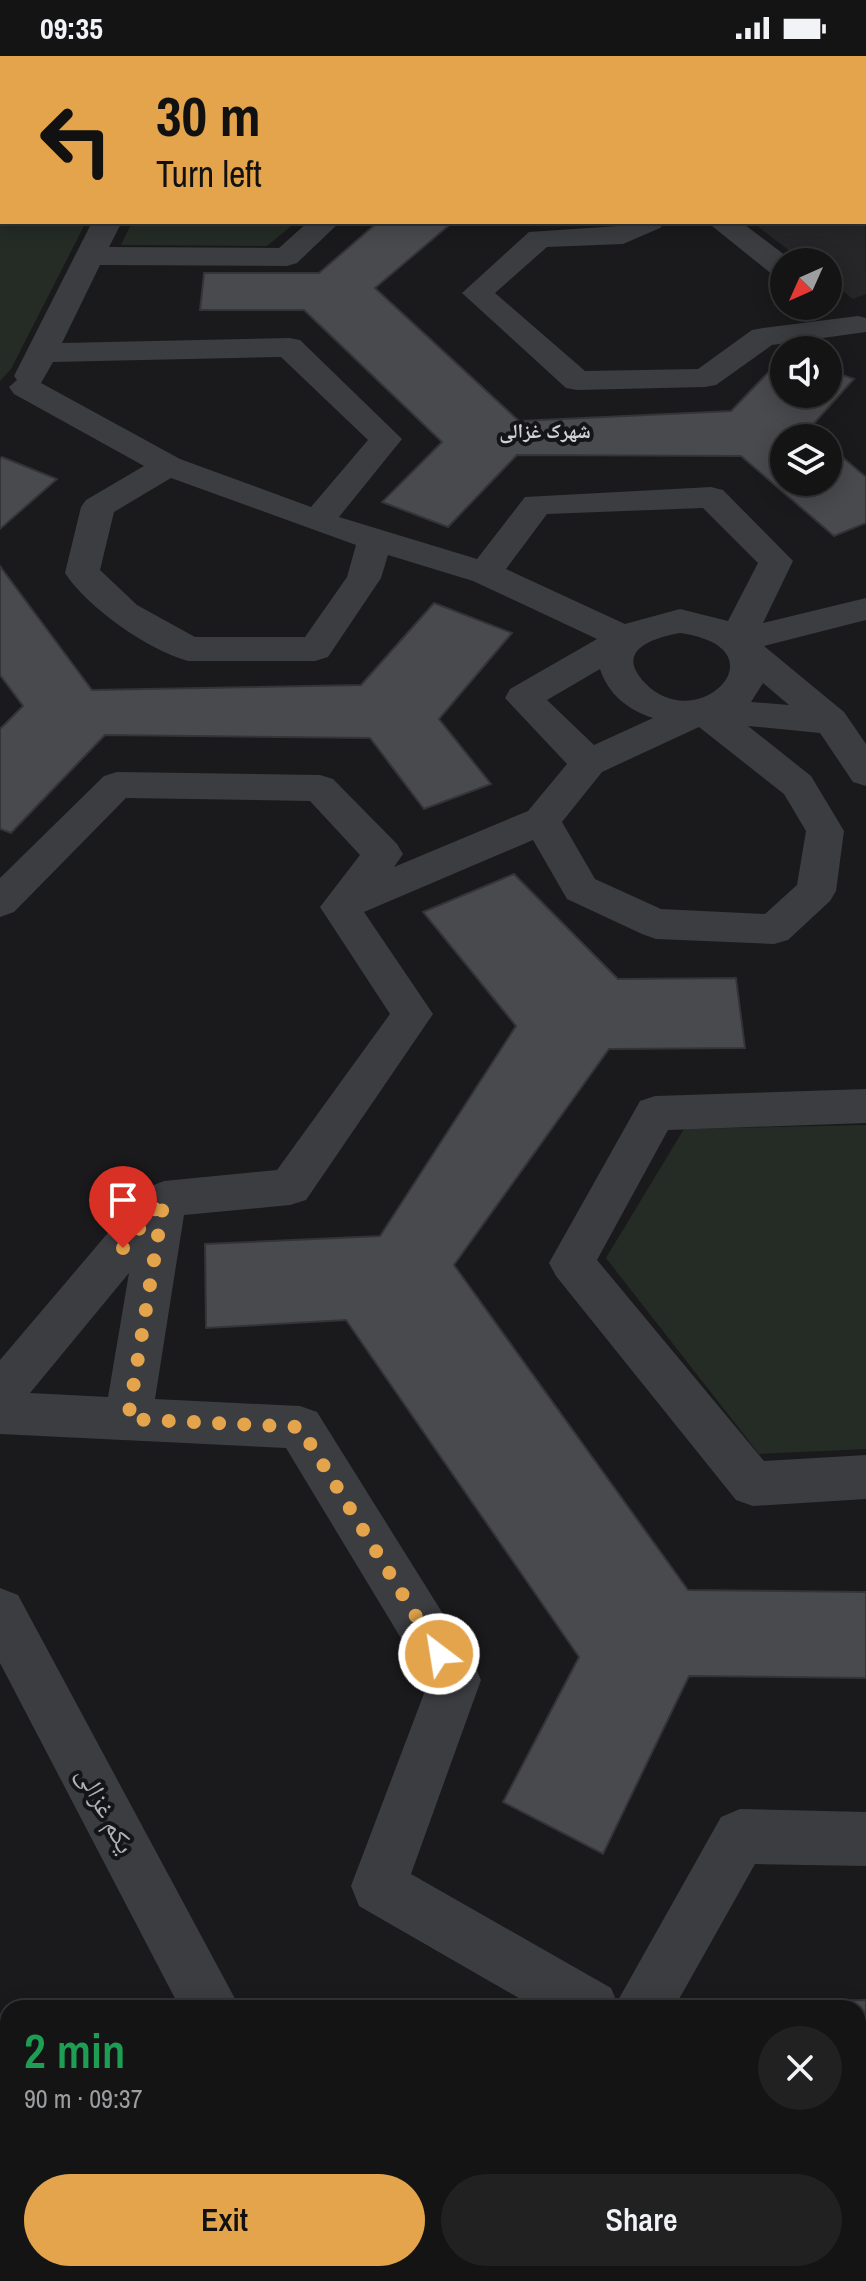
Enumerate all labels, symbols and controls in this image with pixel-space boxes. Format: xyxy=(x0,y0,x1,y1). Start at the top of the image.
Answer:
text: 09:35 xyxy=(40,8,103,48)
text: 30 m xyxy=(156,78,261,153)
icon: left xyxy=(24,88,128,192)
text: Turn left xyxy=(156,150,262,198)
north arrow xyxy=(770,248,842,320)
map controls xyxy=(770,248,842,496)
button: sound xyxy=(770,336,842,408)
district label: شهرک غزالی xyxy=(499,417,591,444)
button: layers xyxy=(770,424,842,496)
pin xyxy=(89,1166,157,1248)
icon: arrive xyxy=(101,1178,145,1222)
position arrow xyxy=(397,1612,481,1696)
street label: یکم غزالی xyxy=(69,1760,144,1859)
text: 2 min xyxy=(24,2018,125,2083)
button: close xyxy=(758,2026,842,2110)
text: 90 m · 09:37 xyxy=(24,2081,143,2116)
button: Exit xyxy=(24,2174,425,2266)
button: Share xyxy=(441,2174,842,2266)

